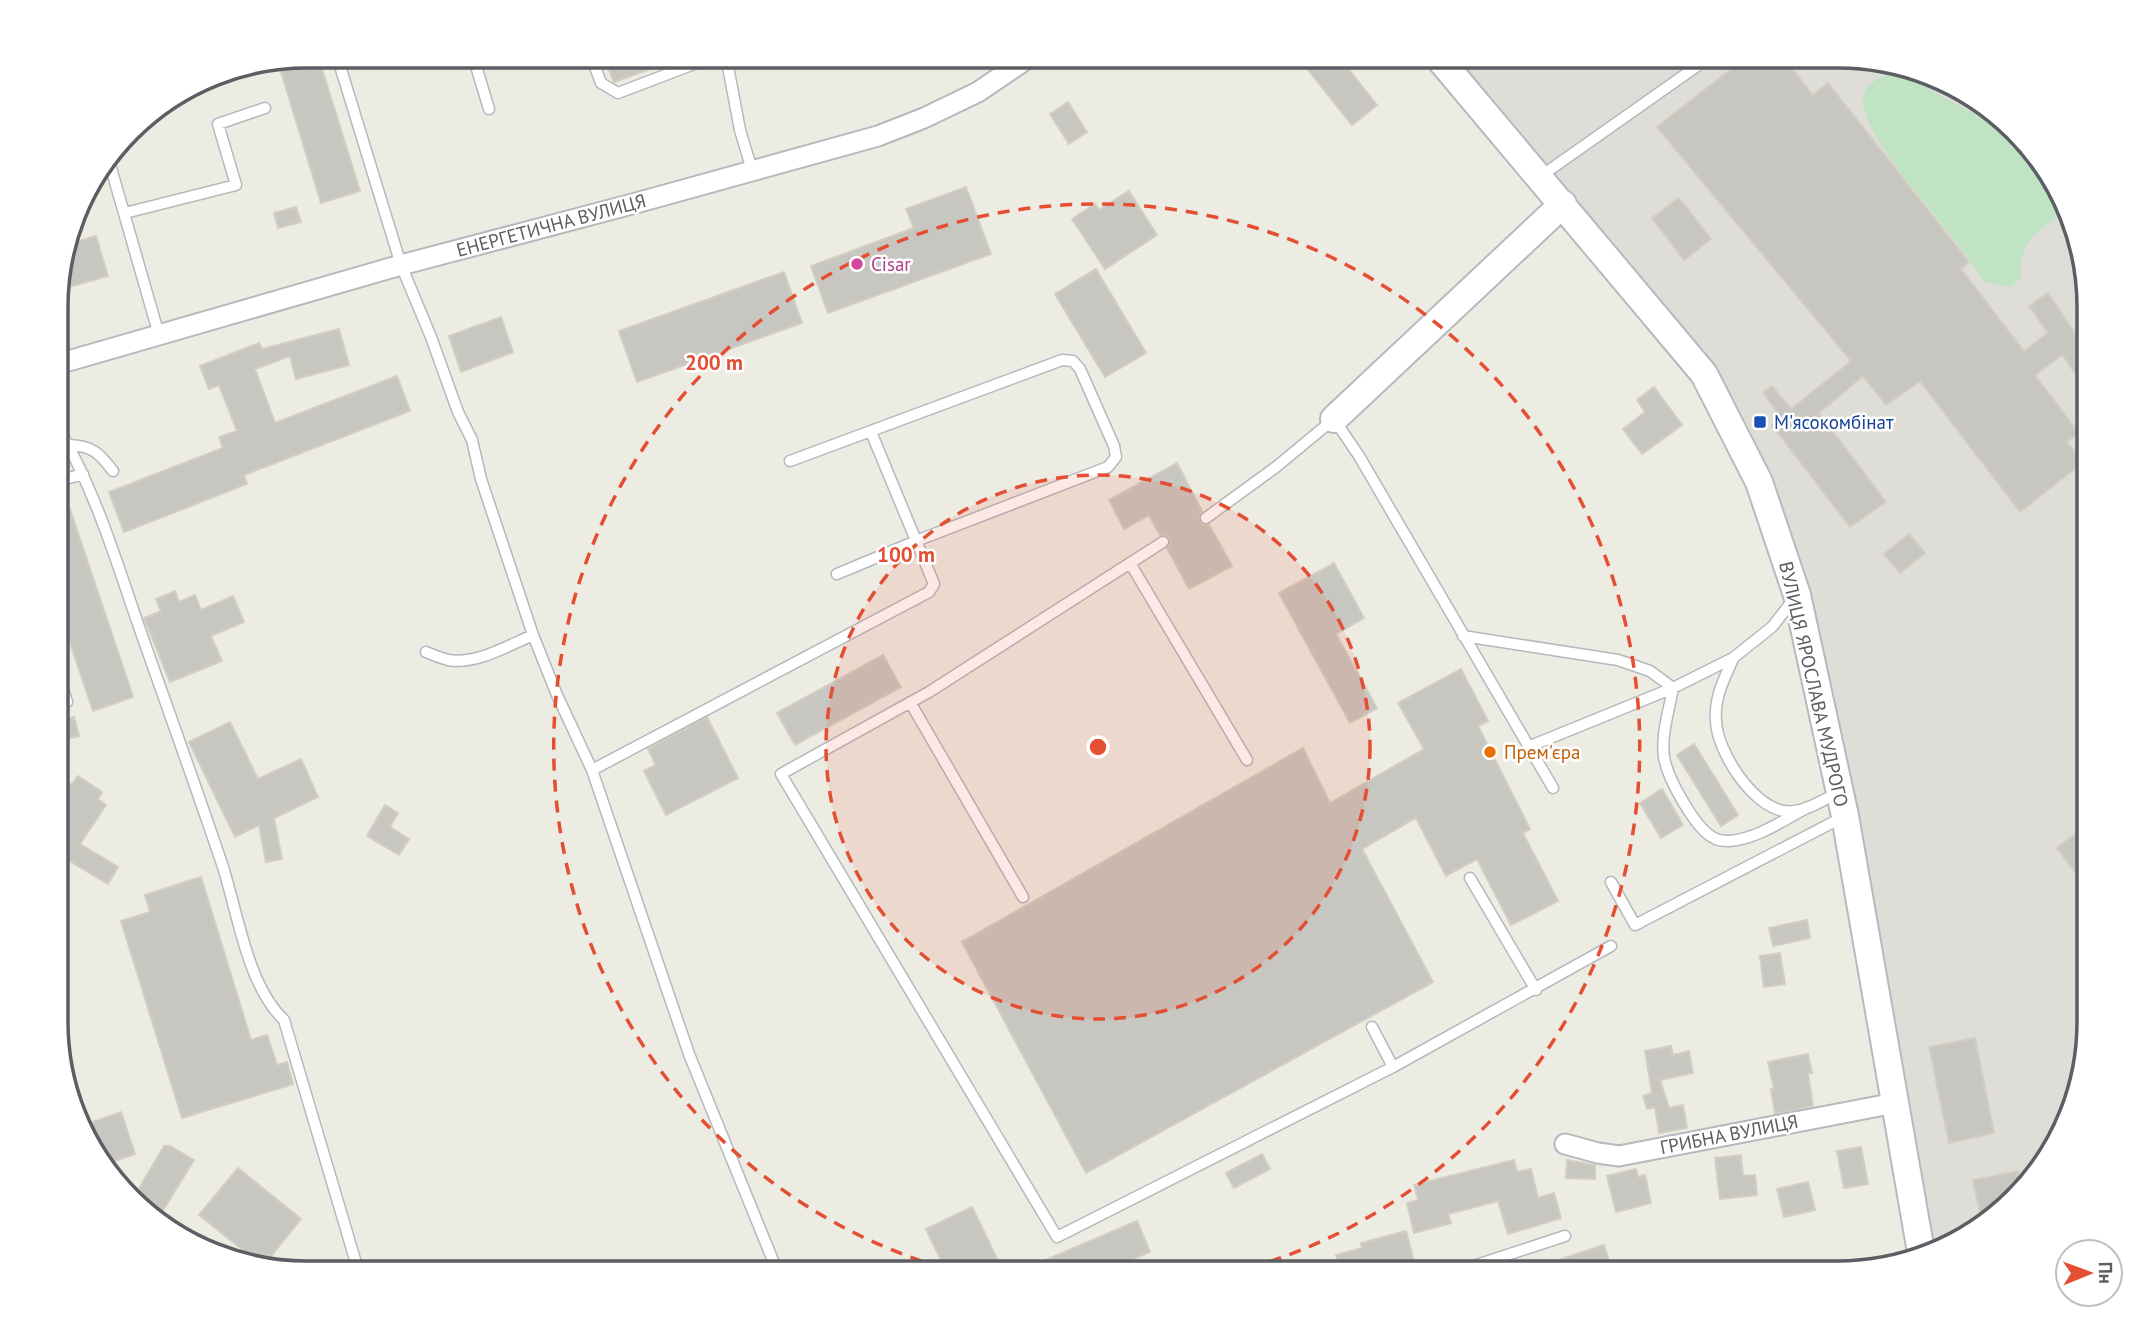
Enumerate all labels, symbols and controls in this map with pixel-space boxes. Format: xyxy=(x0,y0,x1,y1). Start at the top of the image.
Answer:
street label: ЕНЕРГЕТИЧНА ВУЛИЦЯ xyxy=(454,188,648,262)
place label: Cisar xyxy=(871,252,911,276)
marker: Cisar xyxy=(849,256,865,272)
text: 200 m xyxy=(685,349,743,376)
place label: М'ясокомбінат xyxy=(1774,410,1894,434)
marker: М'ясокомбінат xyxy=(1752,414,1768,430)
text: 100 m xyxy=(877,541,935,568)
street label: ВУЛИЦЯ ЯРОСЛАВА МУДРОГО xyxy=(1774,559,1854,809)
centre of rings xyxy=(1086,735,1110,759)
place label: Прем'єра xyxy=(1504,740,1580,764)
marker: Прем'єра xyxy=(1482,744,1498,760)
street label: ГРИБНА ВУЛИЦЯ xyxy=(1658,1109,1800,1159)
north arrow xyxy=(2054,1238,2124,1308)
text: Пн xyxy=(2094,1261,2118,1284)

